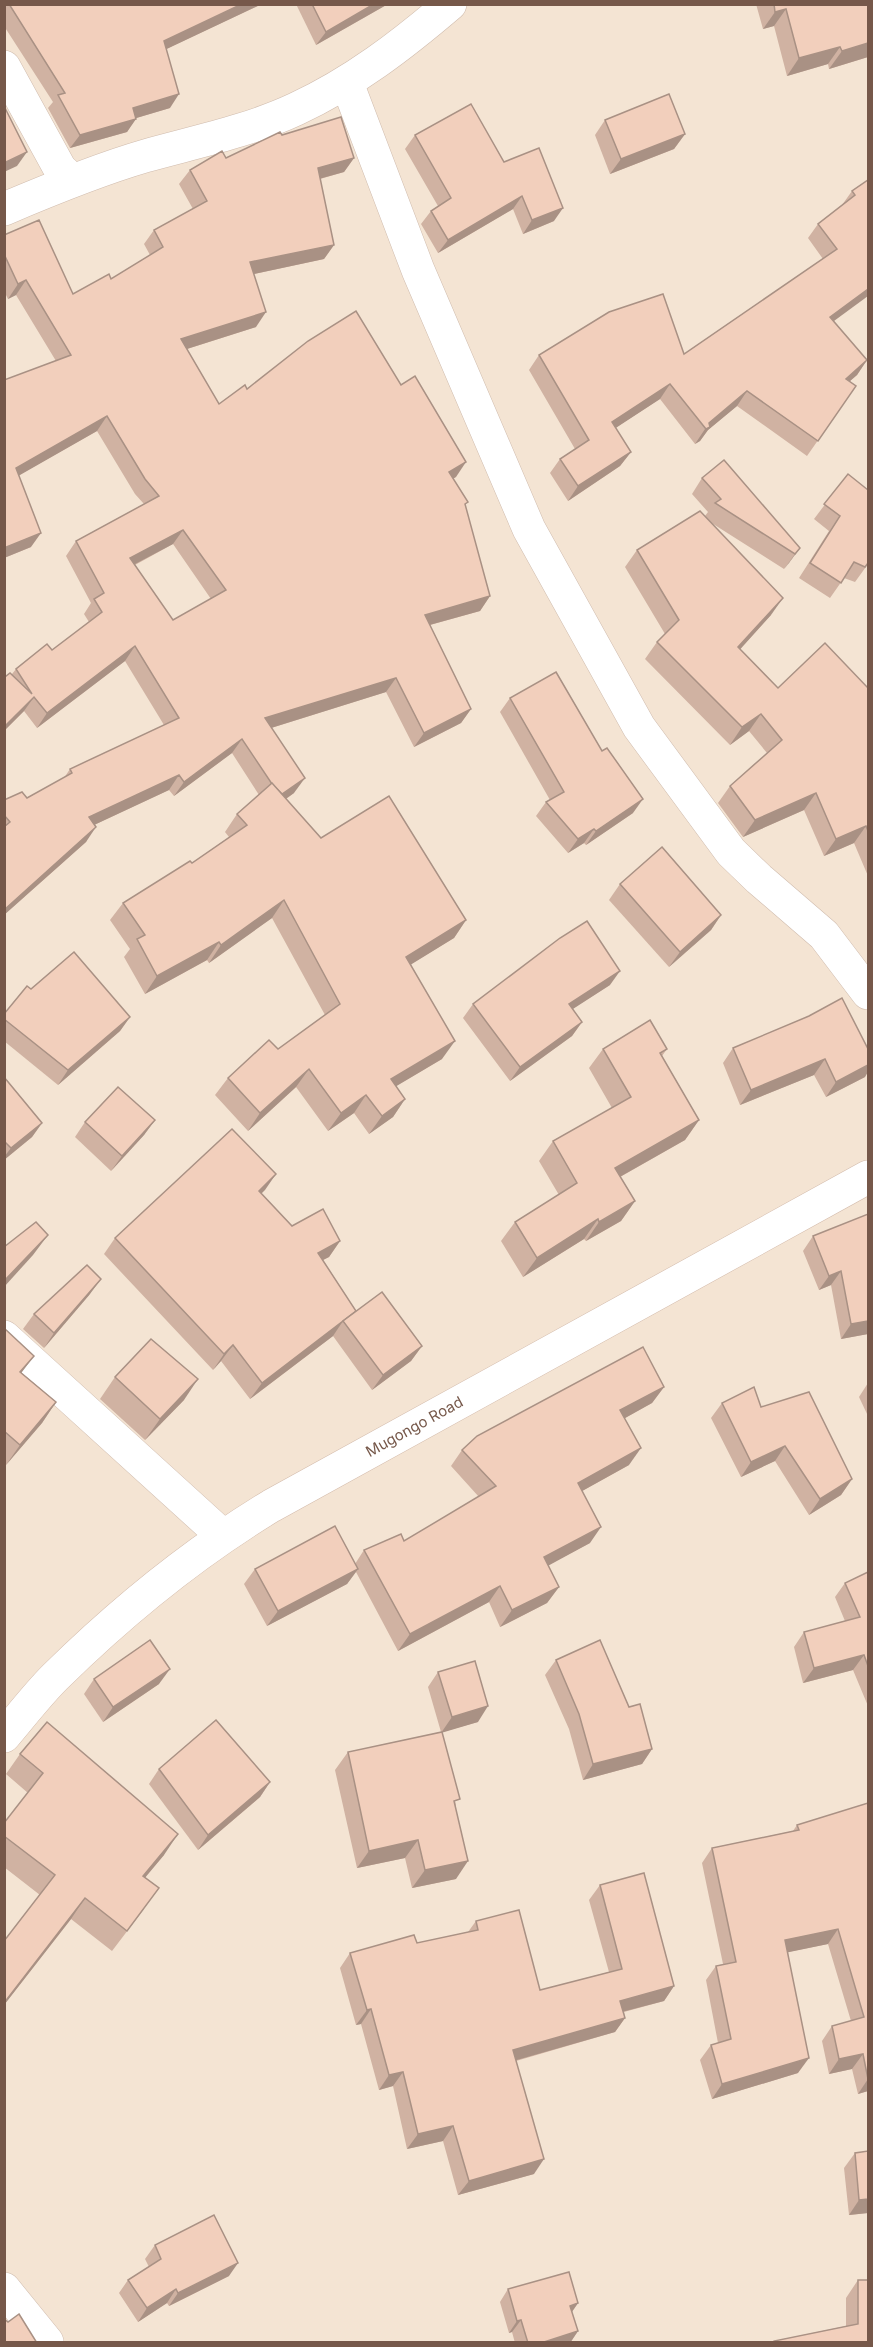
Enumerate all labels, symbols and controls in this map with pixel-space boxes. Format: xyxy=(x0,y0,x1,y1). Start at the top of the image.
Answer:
street label: Mugongo Road xyxy=(362,1392,466,1461)

